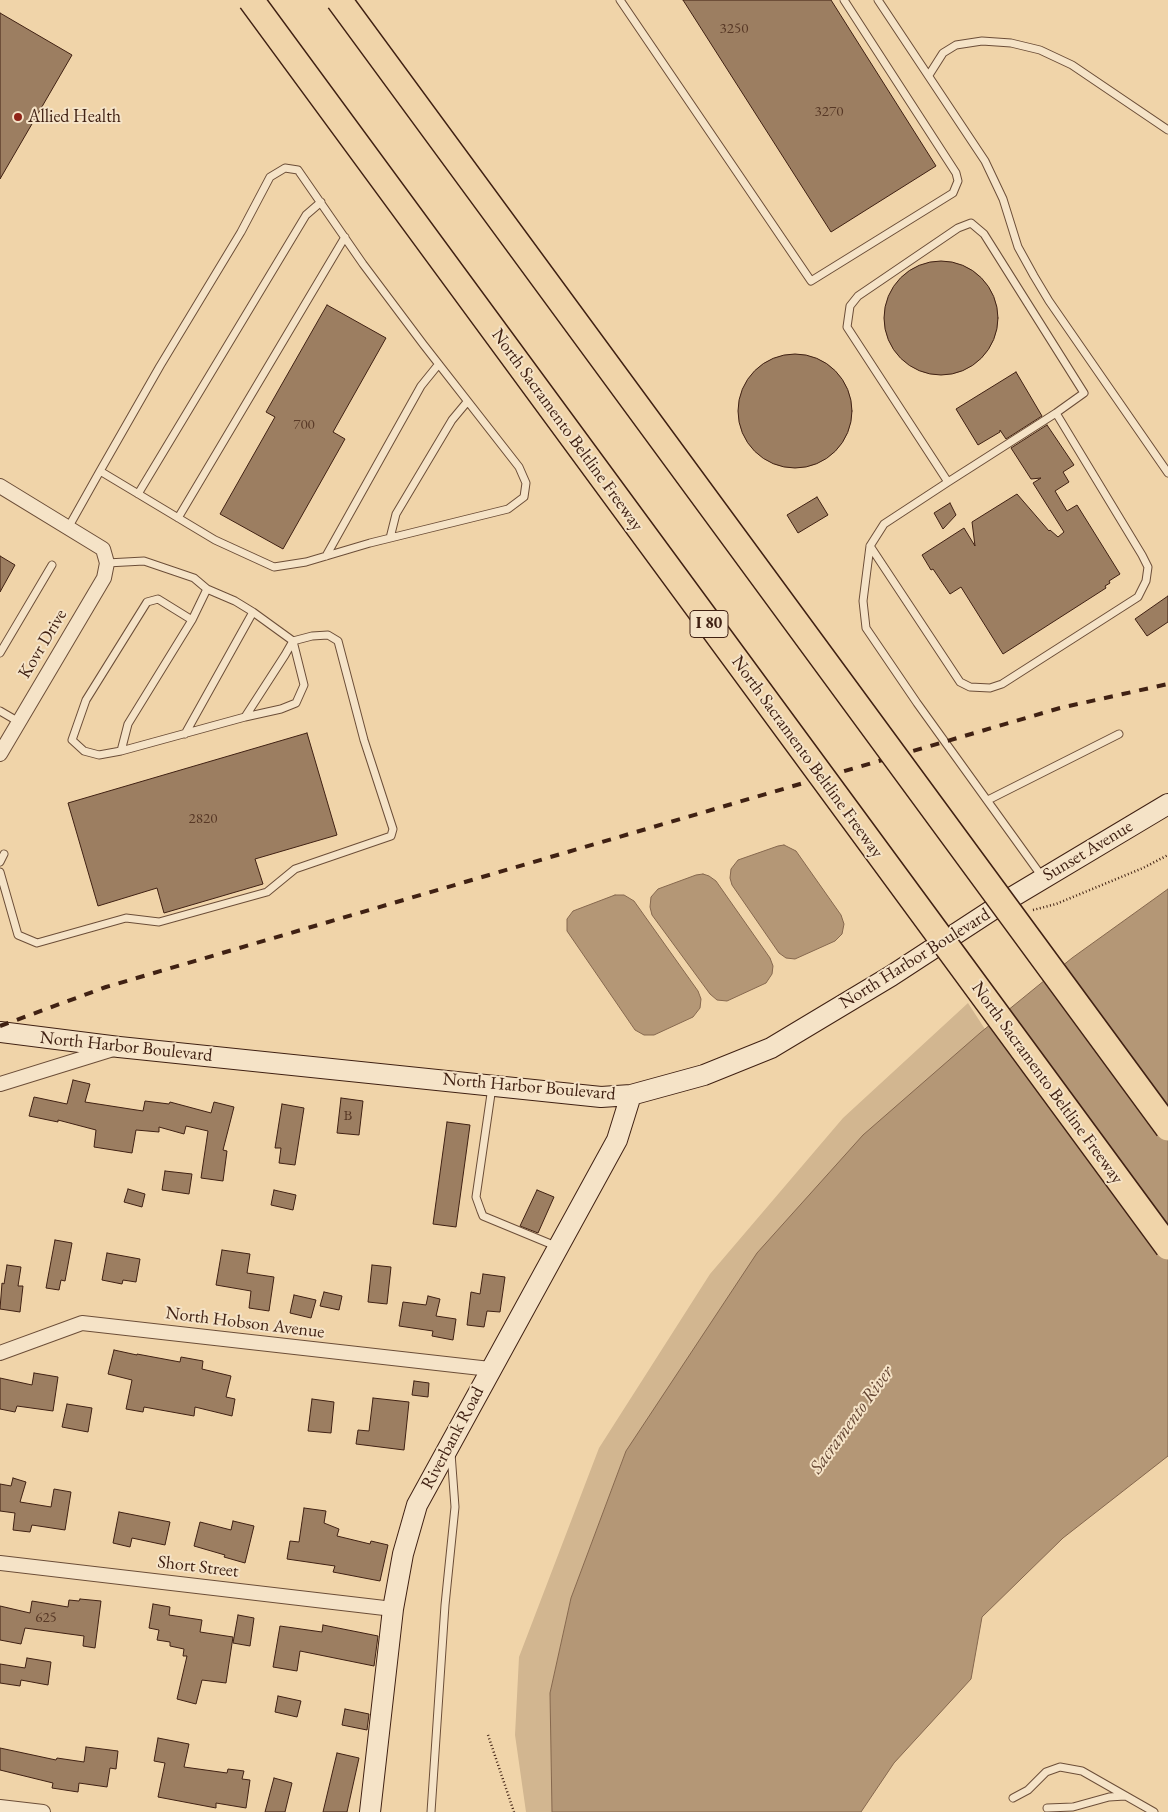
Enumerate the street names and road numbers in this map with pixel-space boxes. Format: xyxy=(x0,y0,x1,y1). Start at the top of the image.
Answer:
street label: North Sacramento Beltline Freeway xyxy=(486,325,648,535)
street label: Kovr Drive xyxy=(14,606,72,682)
road number: I 80 xyxy=(690,610,728,638)
street label: North Sacramento Beltline Freeway xyxy=(726,652,888,862)
street label: Sunset Avenue xyxy=(1039,816,1137,886)
street label: North Harbor Boulevard xyxy=(836,904,994,1014)
street label: North Sacramento Beltline Freeway xyxy=(966,978,1128,1188)
street label: North Harbor Boulevard xyxy=(39,1027,213,1067)
street label: North Harbor Boulevard xyxy=(442,1069,616,1105)
street label: North Hobson Avenue xyxy=(164,1303,326,1343)
street label: Riverbank Road xyxy=(417,1383,489,1493)
street label: Short Street xyxy=(156,1551,240,1583)

